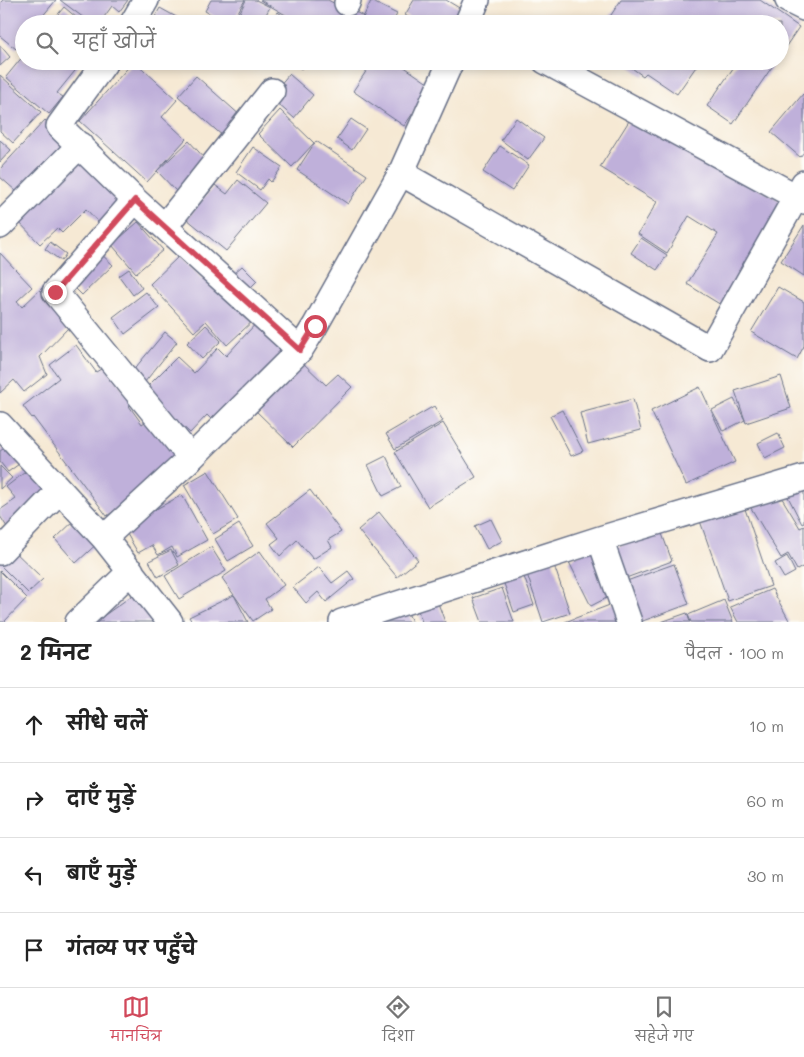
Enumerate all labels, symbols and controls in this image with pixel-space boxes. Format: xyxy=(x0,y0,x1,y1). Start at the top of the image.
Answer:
search box xyxy=(15,15,789,70)
text: यहाँ खोजें xyxy=(73,28,156,53)
icon: search xyxy=(33,29,61,57)
route end xyxy=(44,281,67,304)
route start xyxy=(304,315,327,338)
text: 2 मिनट xyxy=(20,638,90,665)
text: पैदल · 100 m xyxy=(685,642,784,663)
text: सीधे चलें xyxy=(67,710,147,735)
icon: ahead xyxy=(20,711,48,739)
text: 10 m xyxy=(749,715,784,736)
text: दाएँ मुड़ें xyxy=(67,785,135,810)
icon: right xyxy=(20,786,48,814)
text: 60 m xyxy=(747,790,784,811)
text: बाएँ मुड़ें xyxy=(67,860,136,885)
icon: left xyxy=(20,861,48,889)
text: 30 m xyxy=(747,865,784,886)
text: गंतव्य पर पहुँचे xyxy=(67,935,196,960)
icon: arrive xyxy=(20,936,48,964)
tab: मानचित्र xyxy=(110,993,162,1052)
tab: दिशा xyxy=(382,993,414,1052)
tab: सहेजे गए xyxy=(635,993,694,1052)

